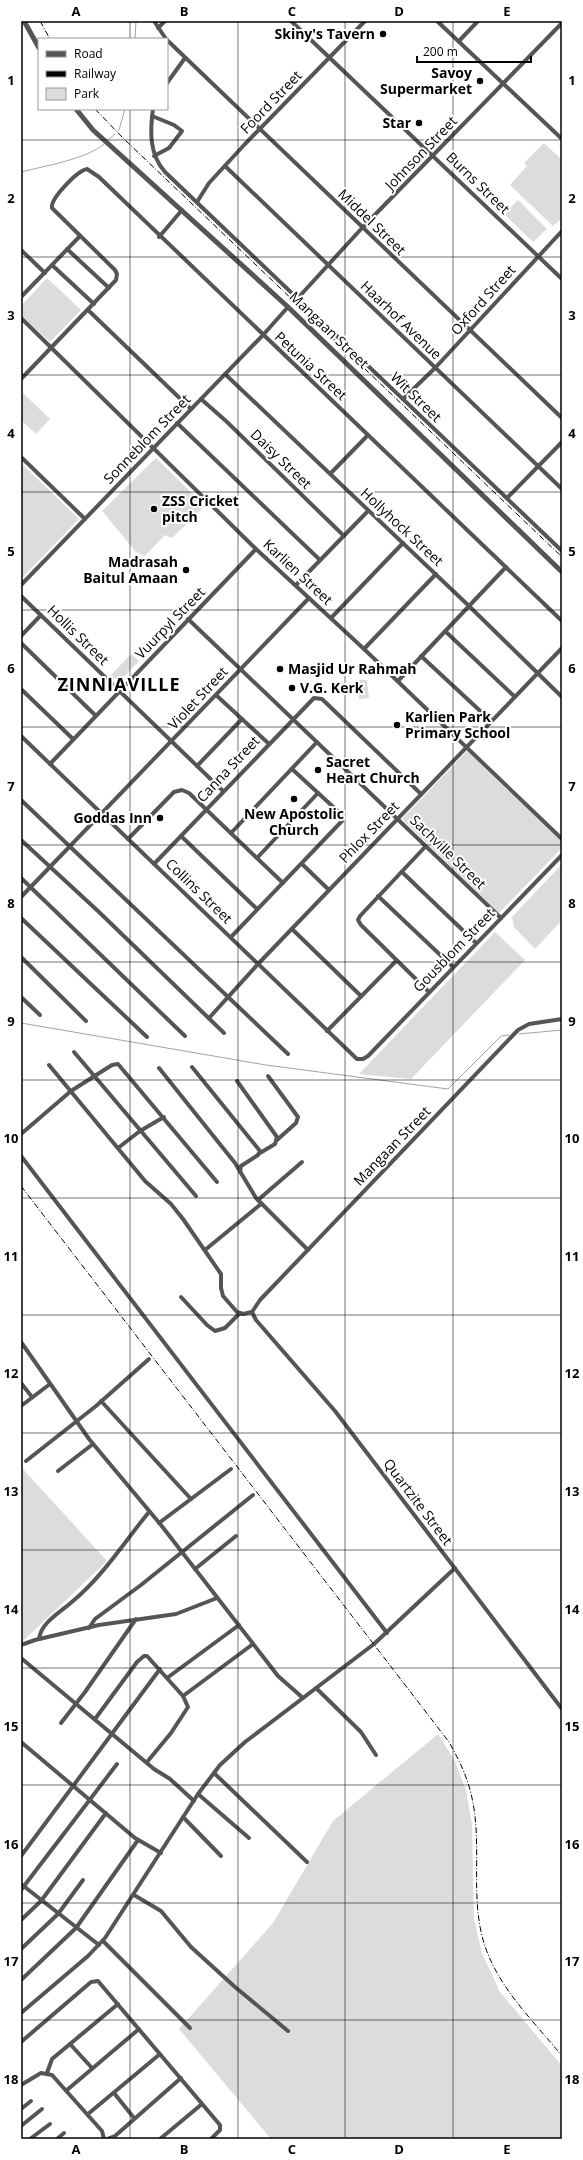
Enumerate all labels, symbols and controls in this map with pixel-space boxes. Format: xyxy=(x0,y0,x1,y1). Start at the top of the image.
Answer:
text: A xyxy=(72,2,81,20)
text: B xyxy=(180,2,189,20)
text: C xyxy=(288,2,296,20)
text: D xyxy=(394,2,404,20)
text: E xyxy=(503,2,511,20)
place label: Skiny's Tavern xyxy=(274,24,375,43)
marker: Skiny's Tavern xyxy=(378,29,388,39)
legend xyxy=(38,38,168,110)
scale bar xyxy=(417,38,531,64)
text: 200 m xyxy=(423,43,458,60)
text: Road xyxy=(74,45,103,62)
place label: Savoy Supermarket xyxy=(380,63,472,98)
text: Railway xyxy=(74,65,117,82)
street label: Foord Street xyxy=(236,66,306,137)
text: 1 xyxy=(7,71,15,89)
text: 1 xyxy=(568,71,576,89)
marker: Savoy Supermarket xyxy=(475,76,485,86)
text: Park xyxy=(74,85,100,102)
street label: Johnson Street xyxy=(379,112,461,195)
place label: Star xyxy=(382,113,412,132)
marker: Star xyxy=(414,118,424,128)
street label: Burns Street xyxy=(442,148,514,218)
street label: Middel Street xyxy=(334,184,410,259)
text: 2 xyxy=(7,189,15,207)
text: 2 xyxy=(568,189,576,207)
street label: Oxford Street xyxy=(446,260,519,339)
street label: Haarhof Avenue xyxy=(357,276,446,363)
street label: Mangaan Street xyxy=(286,287,373,372)
text: 3 xyxy=(7,306,15,324)
text: 3 xyxy=(568,306,576,324)
street label: Petunia Street xyxy=(271,327,352,404)
street label: Wit Street xyxy=(387,368,446,426)
street label: Sonneblom Street xyxy=(99,390,194,487)
text: 4 xyxy=(7,424,15,442)
text: 4 xyxy=(568,424,576,442)
street label: Daisy Street xyxy=(247,425,316,493)
street label: Hollyhock Street xyxy=(357,483,448,570)
place label: ZSS Cricket pitch xyxy=(162,491,239,526)
marker: ZSS Cricket pitch xyxy=(149,504,159,514)
street label: Karlien Street xyxy=(260,535,337,609)
text: 5 xyxy=(7,542,15,560)
text: 5 xyxy=(568,542,576,560)
place label: Madrasah Baitul Amaan xyxy=(83,552,178,587)
marker: Madrasah Baitul Amaan xyxy=(181,565,191,575)
street label: Vuurpyl Street xyxy=(130,583,209,663)
street label: Hollis Street xyxy=(43,600,113,669)
text: 6 xyxy=(7,659,15,677)
place label: Masjid Ur Rahmah xyxy=(288,659,417,678)
text: 6 xyxy=(568,659,576,677)
street label: Violet Street xyxy=(164,662,232,733)
marker: Masjid Ur Rahmah xyxy=(275,664,285,674)
district label: ZINNIAVILLE xyxy=(57,672,181,696)
place label: V.G. Kerk xyxy=(300,678,364,697)
marker: V.G. Kerk xyxy=(287,683,297,693)
place label: Karlien Park Primary School xyxy=(405,707,510,742)
marker: Karlien Park Primary School xyxy=(392,720,402,730)
street label: Canna Street xyxy=(192,731,263,806)
place label: Sacret Heart Church xyxy=(326,752,420,787)
marker: Sacret Heart Church xyxy=(313,765,323,775)
text: 7 xyxy=(7,777,15,795)
text: 7 xyxy=(568,777,576,795)
marker: New Apostolic Church xyxy=(289,794,299,804)
street label: Phlox Street xyxy=(334,797,403,867)
place label: New Apostolic Church xyxy=(244,804,344,839)
place label: Goddas Inn xyxy=(73,808,152,827)
street label: Sachville Street xyxy=(406,810,491,893)
marker: Goddas Inn xyxy=(155,813,165,823)
street label: Collins Street xyxy=(162,854,237,927)
text: 8 xyxy=(7,894,15,912)
text: 8 xyxy=(568,894,576,912)
street label: Gousblom Street xyxy=(409,903,499,996)
text: 9 xyxy=(7,1012,15,1030)
text: 9 xyxy=(568,1012,576,1030)
street label: Mangaan Street xyxy=(349,1102,434,1189)
text: 10 xyxy=(4,1129,18,1147)
text: 10 xyxy=(565,1129,579,1147)
text: 11 xyxy=(4,1247,18,1265)
text: 11 xyxy=(565,1247,579,1265)
text: 12 xyxy=(4,1364,19,1382)
text: 12 xyxy=(565,1364,580,1382)
street label: Quartzite Street xyxy=(380,1455,457,1549)
text: 13 xyxy=(4,1482,18,1500)
text: 13 xyxy=(565,1482,579,1500)
text: 14 xyxy=(4,1600,19,1618)
text: 14 xyxy=(565,1600,580,1618)
text: 15 xyxy=(4,1717,18,1735)
text: 15 xyxy=(565,1717,579,1735)
text: 16 xyxy=(4,1835,19,1853)
text: 16 xyxy=(565,1835,580,1853)
text: 17 xyxy=(4,1952,19,1970)
text: 17 xyxy=(565,1952,580,1970)
text: 18 xyxy=(4,2070,18,2088)
text: 18 xyxy=(565,2070,579,2088)
text: A xyxy=(72,2140,81,2158)
text: B xyxy=(180,2140,189,2158)
text: C xyxy=(288,2140,296,2158)
text: D xyxy=(394,2140,404,2158)
text: E xyxy=(503,2140,511,2158)

